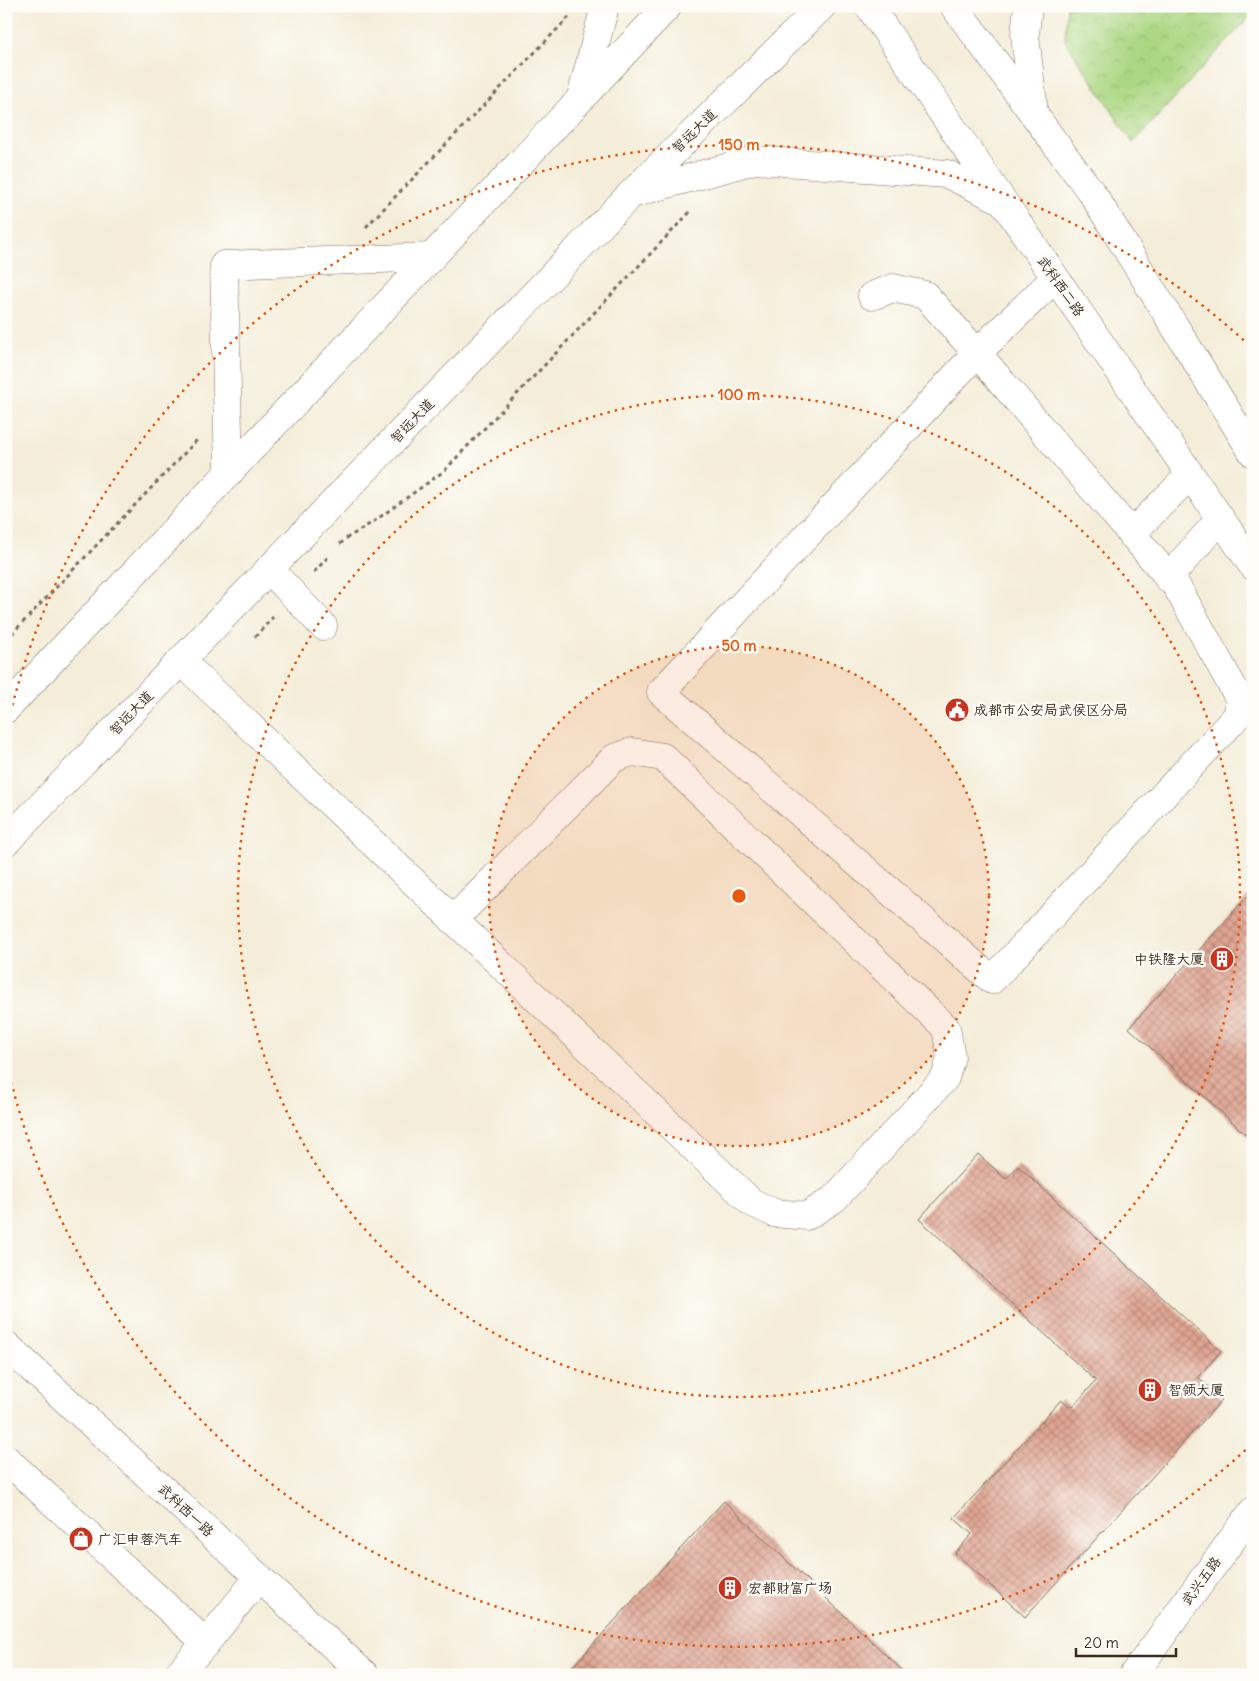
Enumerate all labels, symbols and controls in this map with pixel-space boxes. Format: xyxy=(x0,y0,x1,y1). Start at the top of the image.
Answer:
street label: 智远大道 xyxy=(668,105,720,157)
text: 150 m xyxy=(718,135,760,154)
street label: 武科西二路 xyxy=(1034,252,1088,320)
text: 100 m xyxy=(718,385,760,404)
street label: 智远大道 xyxy=(386,395,438,447)
text: 50 m xyxy=(721,636,757,655)
street label: 智远大道 xyxy=(105,687,157,739)
public building icon: 成都市公安局武侯区分局 xyxy=(944,697,970,723)
place label: 成都市公安局武侯区分局 xyxy=(974,701,1128,719)
centre of rings xyxy=(730,887,748,905)
building icon: 中铁隆大厦 xyxy=(1209,946,1235,972)
place label: 中铁隆大厦 xyxy=(1134,950,1204,968)
building icon: 智领大厦 xyxy=(1137,1377,1163,1403)
place label: 智领大厦 xyxy=(1168,1381,1224,1399)
street label: 武科西一路 xyxy=(154,1480,218,1540)
shop icon: 广汇申蓉汽车 xyxy=(68,1526,94,1552)
place label: 广汇申蓉汽车 xyxy=(98,1530,182,1548)
street label: 武兴五路 xyxy=(1177,1553,1225,1609)
building icon: 宏都财富广场 xyxy=(717,1575,743,1601)
place label: 宏都财富广场 xyxy=(748,1579,832,1597)
scale bar xyxy=(1076,1626,1176,1658)
text: 20 m xyxy=(1084,1633,1119,1652)

